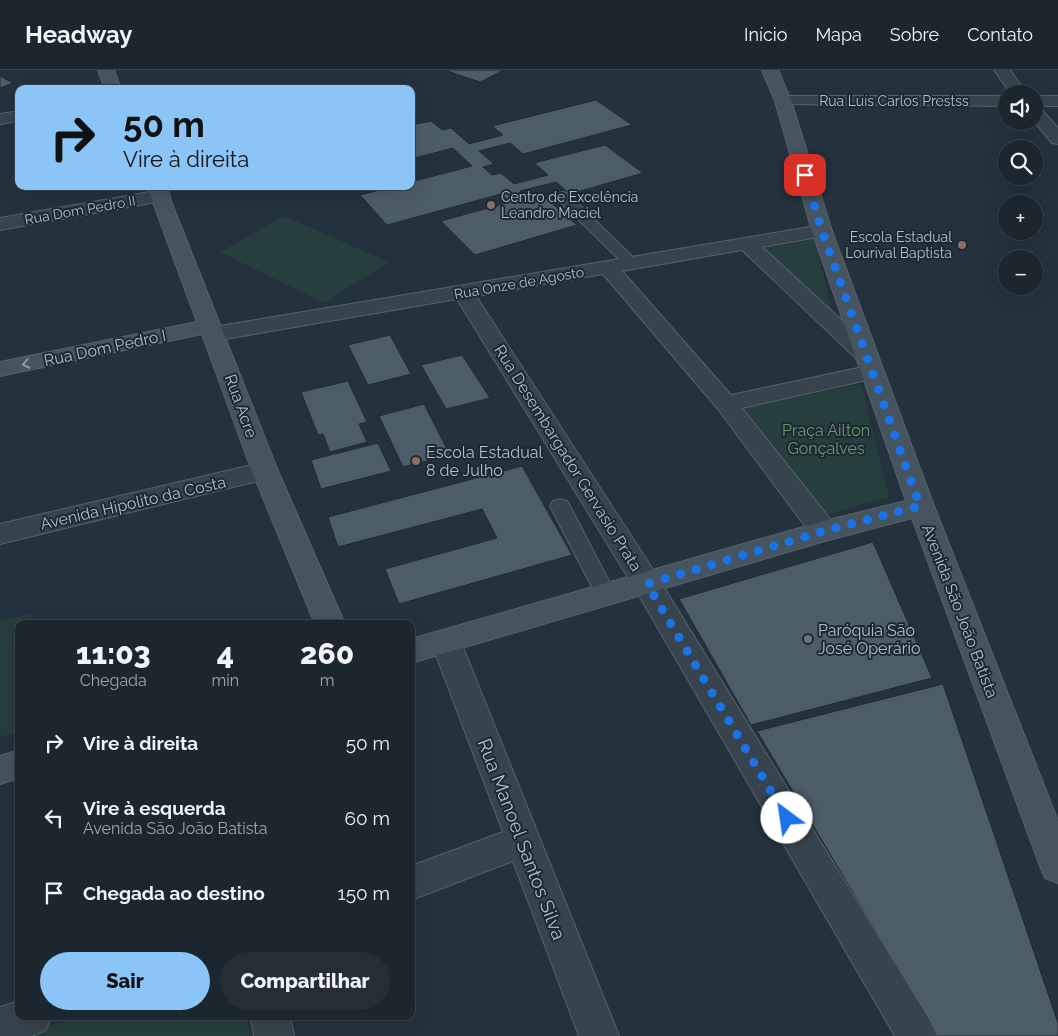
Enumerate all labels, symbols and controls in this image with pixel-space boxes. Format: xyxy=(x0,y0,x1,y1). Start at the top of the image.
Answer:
text: Headway xyxy=(25,20,133,49)
text: Início xyxy=(744,24,787,45)
text: Mapa xyxy=(815,24,862,45)
text: Sobre xyxy=(890,24,939,45)
text: Contato xyxy=(967,24,1033,45)
map controls xyxy=(998,85,1043,295)
button: sound xyxy=(998,85,1043,130)
street label: Rua Luís Carlos Prestss xyxy=(819,93,969,109)
text: 50 m xyxy=(123,104,205,145)
icon: right xyxy=(40,105,105,170)
button: search xyxy=(998,140,1043,185)
text: Vire à direita xyxy=(123,146,249,172)
pin xyxy=(784,154,826,196)
icon: arrive xyxy=(791,161,819,189)
place label: Centro de Excelência Leandro Maciel xyxy=(501,189,638,221)
street label: Rua Dom Pedro II xyxy=(23,192,137,228)
button: + xyxy=(998,195,1043,240)
marker: Centro de Excelência Leandro Maciel xyxy=(485,199,497,211)
place label: Escola Estadual Lourival Baptista xyxy=(845,229,952,261)
marker: Escola Estadual Lourival Baptista xyxy=(956,239,968,251)
button: − xyxy=(998,250,1043,295)
street label: Rua Onze de Agosto xyxy=(453,264,585,302)
street label: Rua Dom Pedro I xyxy=(42,326,168,370)
street label: Rua Desembargador Gervasio Prata xyxy=(490,341,646,575)
one-way arrow xyxy=(21,358,30,369)
street label: Rua Acre xyxy=(221,372,261,440)
park label: Praça Ailton Gonçalves xyxy=(782,421,870,458)
place label: Escola Estadual 8 de Julho xyxy=(426,443,544,480)
marker: Escola Estadual 8 de Julho xyxy=(410,455,422,467)
street label: Avenida Hipolito da Costa xyxy=(38,472,228,534)
street label: Avenida São João Batista xyxy=(918,521,1002,701)
place label: Paróquia São José Operário xyxy=(818,621,920,658)
marker: Paróquia São José Operário xyxy=(802,633,814,645)
text: 11:03 xyxy=(76,636,151,671)
text: 4 xyxy=(217,636,234,671)
text: 260 xyxy=(300,636,354,671)
text: Chegada xyxy=(80,671,147,690)
text: min xyxy=(212,671,239,690)
text: m xyxy=(320,671,334,690)
icon: right xyxy=(40,729,68,757)
text: Vire à direita xyxy=(83,732,198,754)
text: 50 m xyxy=(346,732,390,754)
street label: Rua Manoel Santos Silva xyxy=(473,735,571,943)
position arrow xyxy=(760,791,812,843)
text: Vire à esquerda xyxy=(83,797,226,819)
icon: left xyxy=(40,804,68,832)
text: 60 m xyxy=(345,807,390,829)
text: Avenida São João Batista xyxy=(83,819,267,838)
icon: arrive xyxy=(40,879,68,907)
text: Chegada ao destino xyxy=(83,882,265,904)
text: 150 m xyxy=(338,882,390,904)
button: Sair xyxy=(40,952,210,1010)
button: Compartilhar xyxy=(220,952,390,1010)

